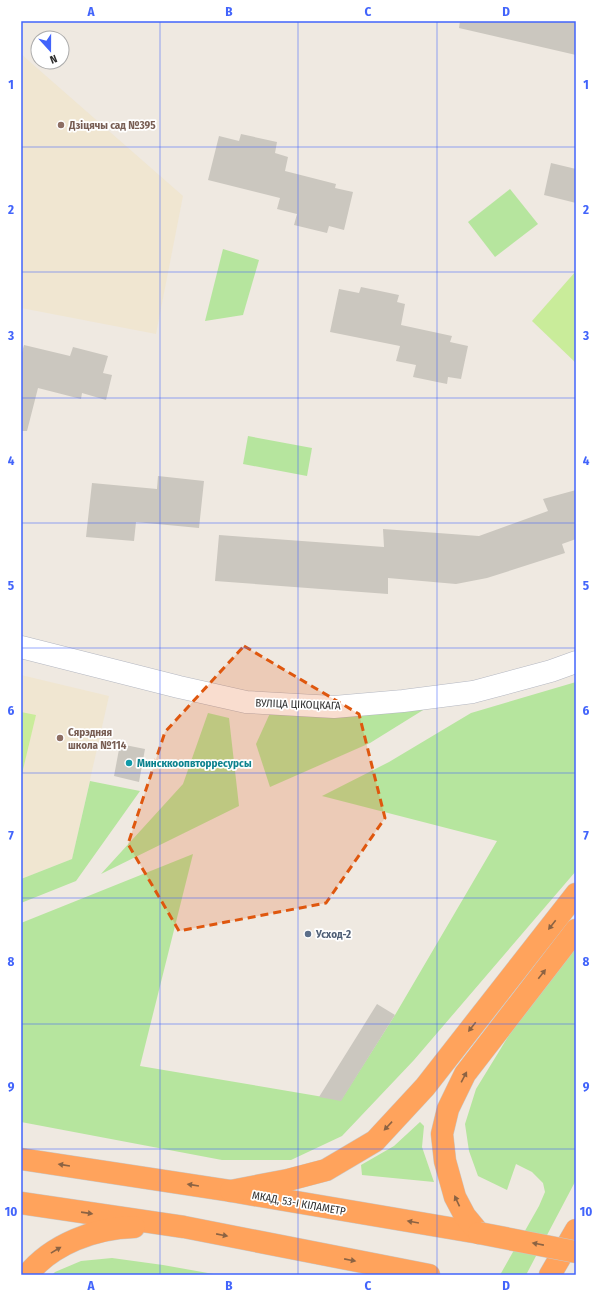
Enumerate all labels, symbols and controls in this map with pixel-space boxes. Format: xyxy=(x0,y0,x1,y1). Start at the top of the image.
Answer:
text: A xyxy=(86,4,95,19)
text: B xyxy=(225,4,233,19)
text: C xyxy=(365,4,372,19)
text: D xyxy=(502,4,510,19)
north arrow xyxy=(30,30,70,70)
text: N xyxy=(48,52,59,66)
text: 1 xyxy=(8,77,14,92)
text: 1 xyxy=(583,77,589,92)
place label: Дзіцячы сад №395 xyxy=(68,119,156,132)
marker: Дзіцячы сад №395 xyxy=(56,120,66,130)
text: 2 xyxy=(7,202,14,217)
text: 2 xyxy=(582,202,589,217)
text: 3 xyxy=(7,328,14,343)
text: 3 xyxy=(582,328,589,343)
text: 4 xyxy=(8,453,15,468)
text: 4 xyxy=(583,453,590,468)
text: 5 xyxy=(8,578,14,593)
text: 5 xyxy=(583,578,589,593)
street label: ВУЛІЦА ЦІКОЦКАГА xyxy=(255,697,341,712)
text: 6 xyxy=(8,703,15,718)
text: 6 xyxy=(583,703,590,718)
place label: Сярэдняя школа №114 xyxy=(68,726,127,752)
marker: Сярэдняя школа №114 xyxy=(55,733,65,743)
place label: Минсккоопвторресурсы xyxy=(137,757,252,770)
marker: Минсккоопвторресурсы xyxy=(124,758,134,768)
text: 7 xyxy=(8,828,14,843)
text: 7 xyxy=(583,828,589,843)
one-way arrow xyxy=(548,919,556,930)
place label: Усход-2 xyxy=(315,928,351,941)
marker: Усход-2 xyxy=(303,929,313,939)
text: 8 xyxy=(8,954,15,969)
text: 8 xyxy=(583,954,590,969)
one-way arrow xyxy=(538,968,547,979)
one-way arrow xyxy=(467,1021,476,1032)
one-way arrow xyxy=(461,1071,467,1083)
text: 9 xyxy=(8,1079,15,1094)
text: 9 xyxy=(583,1079,590,1094)
one-way arrow xyxy=(384,1121,393,1132)
one-way arrow xyxy=(58,1162,70,1168)
one-way arrow xyxy=(187,1182,199,1188)
street label: МКАД, 53-І КІЛАМЕТР xyxy=(251,1189,347,1218)
one-way arrow xyxy=(454,1195,460,1206)
text: 10 xyxy=(5,1204,17,1219)
text: 10 xyxy=(580,1204,592,1219)
one-way arrow xyxy=(81,1210,93,1216)
one-way arrow xyxy=(407,1219,419,1225)
one-way arrow xyxy=(216,1232,228,1238)
one-way arrow xyxy=(532,1241,544,1247)
one-way arrow xyxy=(51,1246,62,1254)
one-way arrow xyxy=(343,1257,356,1263)
text: A xyxy=(86,1278,95,1293)
text: B xyxy=(225,1278,233,1293)
text: C xyxy=(365,1278,372,1293)
text: D xyxy=(502,1278,510,1293)

